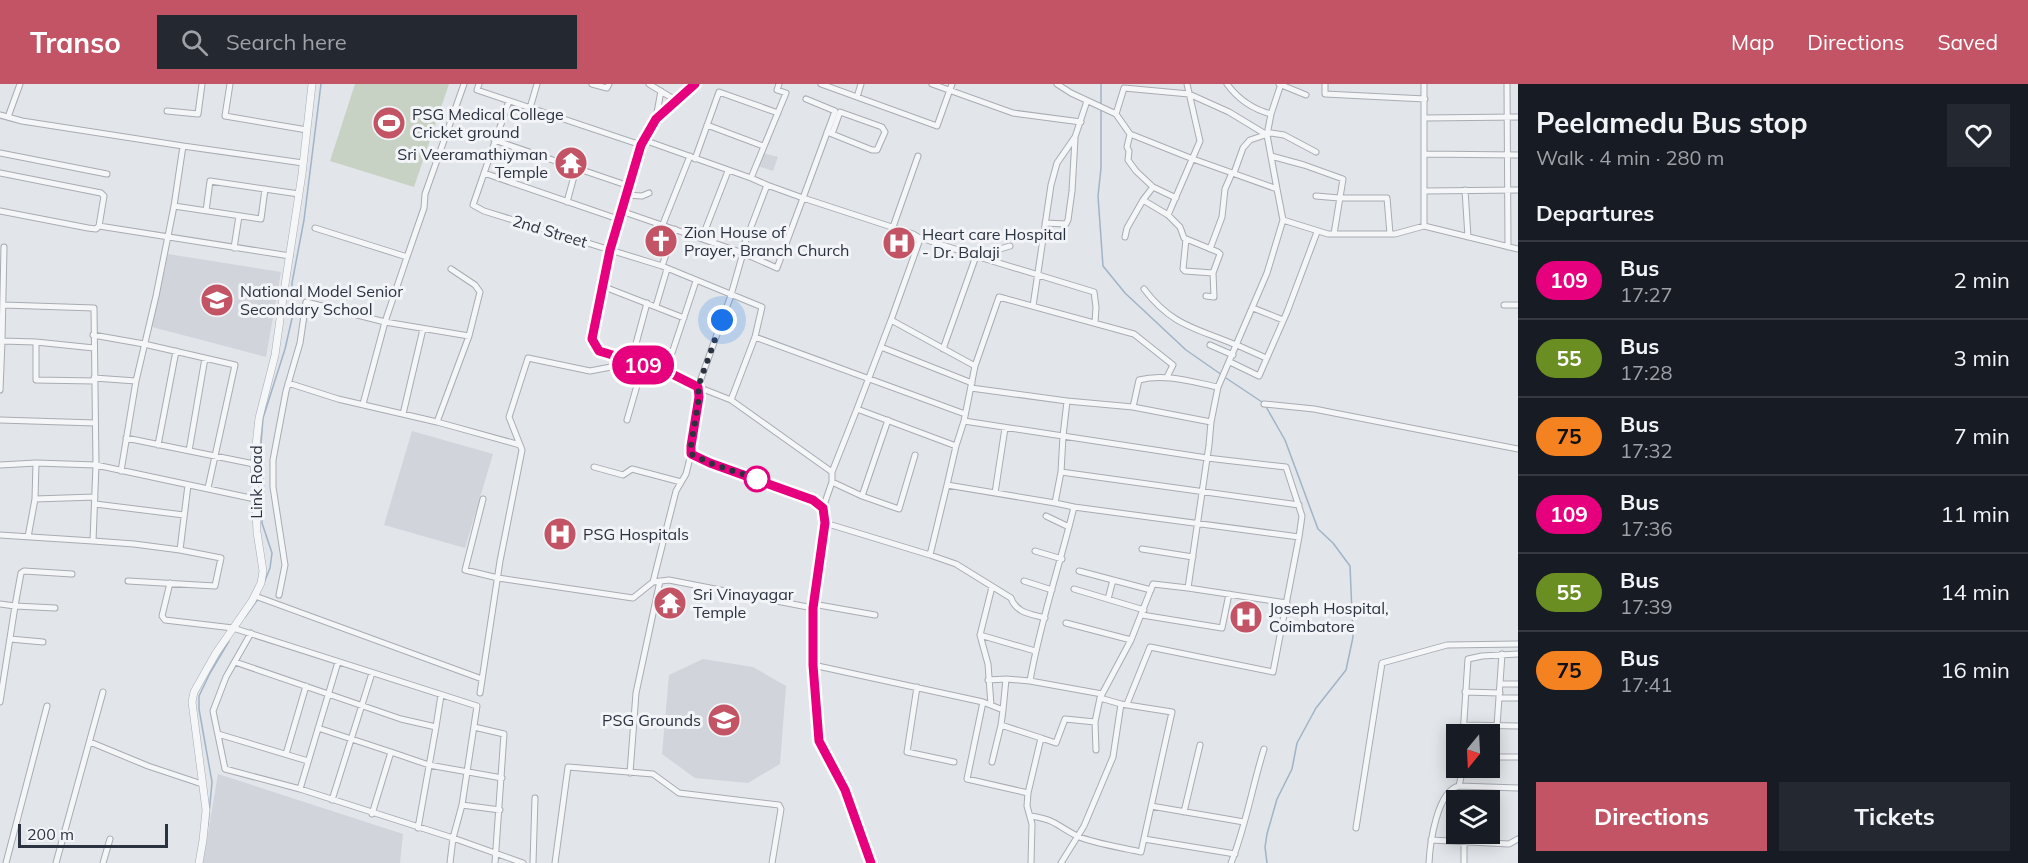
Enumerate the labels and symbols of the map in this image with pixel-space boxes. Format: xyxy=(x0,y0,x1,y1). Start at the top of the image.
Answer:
place label: PSG Medical College Cricket ground xyxy=(412,104,564,142)
sports icon: PSG Medical College Cricket ground xyxy=(371,105,407,141)
place label: Sri Veeramathiyman Temple xyxy=(397,144,548,182)
temple icon: Sri Veeramathiyman Temple xyxy=(553,145,589,181)
street label: 2nd Street xyxy=(510,210,590,252)
place label: Zion House of Prayer, Branch Church xyxy=(684,222,850,260)
church icon: Zion House of Prayer, Branch Church xyxy=(643,223,679,259)
place label: Heart care Hospital - Dr. Balaji xyxy=(922,224,1066,262)
hospital icon: Heart care Hospital - Dr. Balaji xyxy=(881,225,917,261)
place label: National Model Senior Secondary School xyxy=(240,281,403,319)
school or university icon: National Model Senior Secondary School xyxy=(199,282,235,318)
your location xyxy=(707,305,737,335)
line badge: 109 xyxy=(608,346,678,384)
street label: Link Road xyxy=(246,445,266,519)
unlabelled marker xyxy=(744,466,770,492)
hospital icon: PSG Hospitals xyxy=(542,516,578,552)
place label: PSG Hospitals xyxy=(583,524,689,544)
place label: Sri Vinayagar Temple xyxy=(693,584,794,622)
temple icon: Sri Vinayagar Temple xyxy=(652,585,688,621)
place label: Joseph Hospital, Coimbatore xyxy=(1269,598,1389,636)
hospital icon: Joseph Hospital, Coimbatore xyxy=(1228,599,1264,635)
school or university icon: PSG Grounds xyxy=(706,702,742,738)
place label: PSG Grounds xyxy=(602,710,701,730)
north arrow xyxy=(1446,724,1500,778)
scale bar xyxy=(18,821,168,848)

